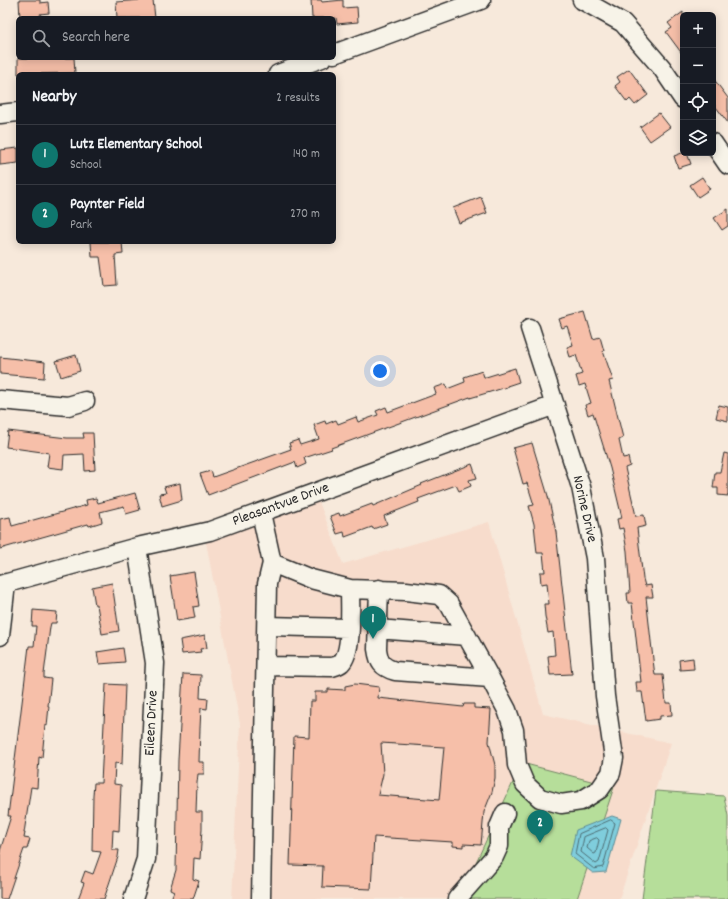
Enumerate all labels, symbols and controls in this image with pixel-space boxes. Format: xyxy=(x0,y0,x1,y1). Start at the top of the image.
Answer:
map controls xyxy=(680,12,716,156)
button: + xyxy=(680,12,716,48)
search box xyxy=(16,16,336,60)
icon: search xyxy=(30,27,52,49)
text: Search here xyxy=(62,27,130,49)
button: − xyxy=(680,48,716,84)
button: locate xyxy=(680,84,716,120)
text: Nearby xyxy=(32,86,76,110)
text: 2 results xyxy=(276,89,320,108)
button: layers xyxy=(680,120,716,156)
text: Lutz Elementary School xyxy=(70,134,202,156)
text: 1 xyxy=(44,145,46,164)
text: 140 m xyxy=(293,145,320,164)
text: School xyxy=(70,156,102,175)
text: Paynter Field xyxy=(70,194,145,216)
text: 2 xyxy=(42,205,48,224)
text: 270 m xyxy=(290,205,320,224)
text: Park xyxy=(70,216,92,235)
your location xyxy=(370,361,390,381)
street label: Norine Drive xyxy=(566,473,602,545)
street label: Pleasantvue Drive xyxy=(230,477,333,533)
pin: 1 xyxy=(360,606,386,639)
street label: Eileen Drive xyxy=(139,689,165,756)
pin: 2 xyxy=(527,810,553,843)

